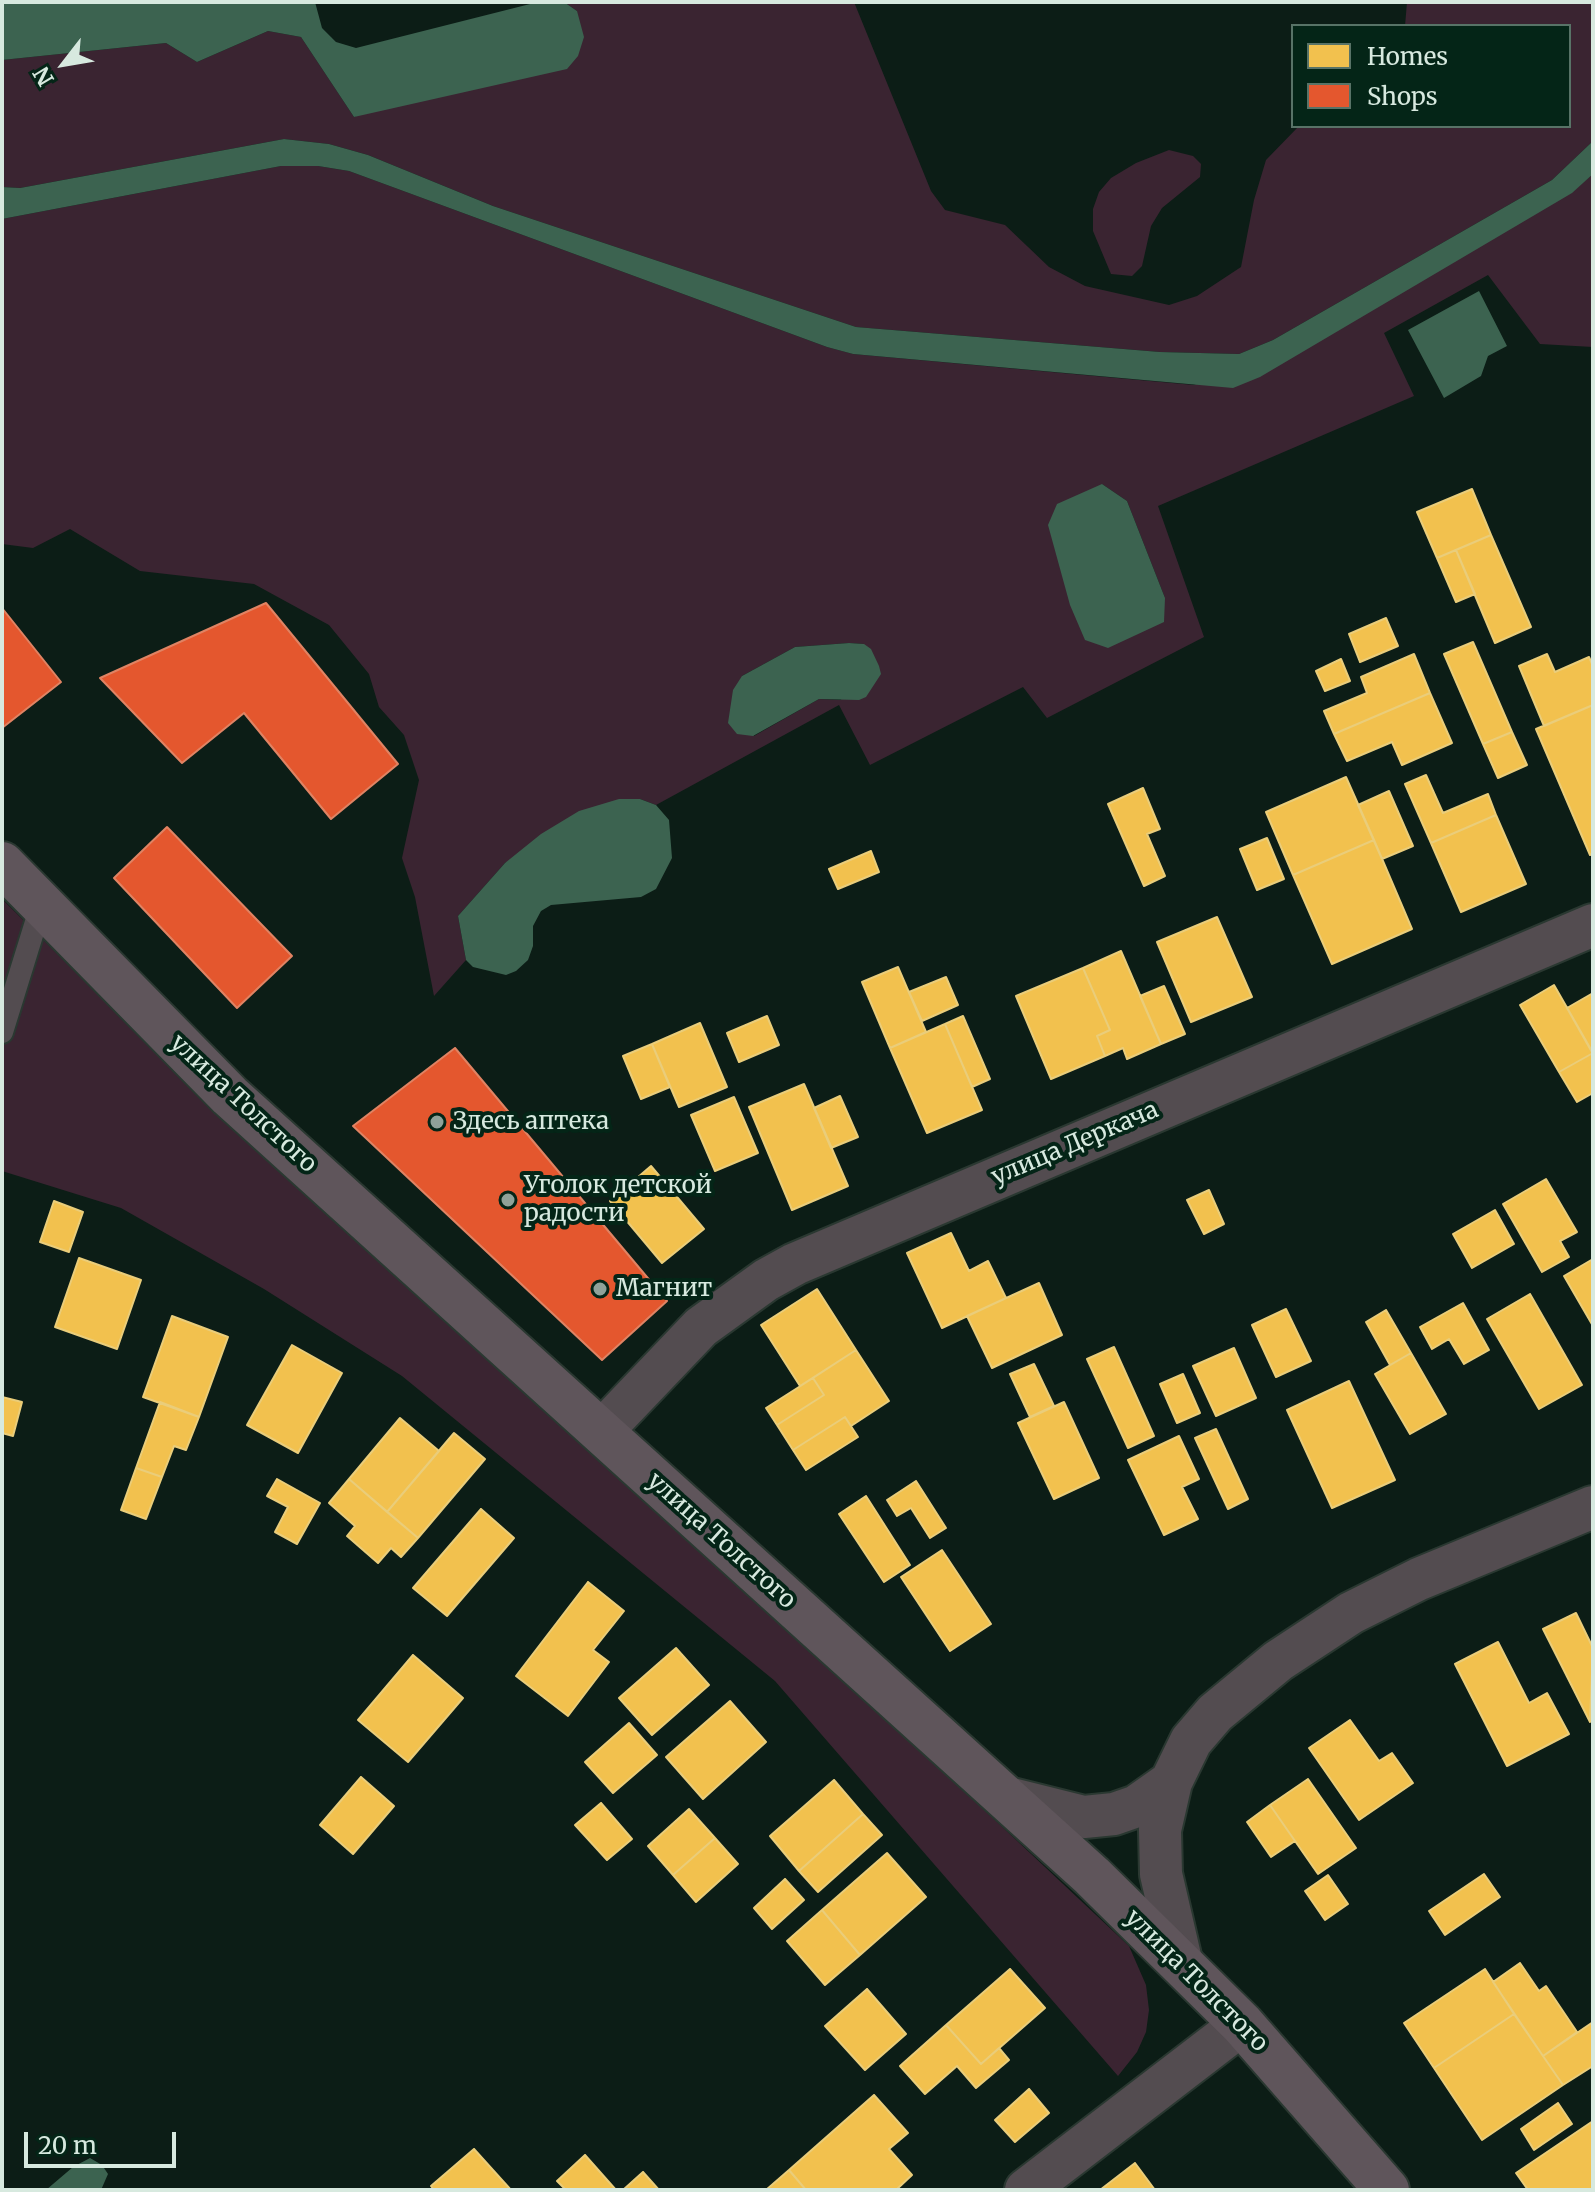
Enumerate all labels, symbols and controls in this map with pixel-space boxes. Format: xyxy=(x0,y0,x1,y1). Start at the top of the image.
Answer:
north arrow xyxy=(24,24,104,104)
legend xyxy=(1291,24,1571,128)
text: Homes xyxy=(1367,41,1448,72)
text: N xyxy=(27,62,60,91)
text: Shops xyxy=(1367,81,1438,112)
street label: улица Толстого xyxy=(164,1029,322,1179)
street label: улица Деркача xyxy=(987,1096,1163,1192)
place label: Здесь аптека xyxy=(453,1108,609,1136)
marker: Здесь аптека xyxy=(428,1113,446,1131)
place label: Уголок детской радости xyxy=(524,1172,712,1228)
marker: Уголок детской радости xyxy=(499,1191,517,1209)
place label: Магнит xyxy=(616,1275,712,1303)
marker: Магнит xyxy=(591,1280,609,1298)
street label: улица Толстого xyxy=(641,1467,801,1615)
street label: улица Толстого xyxy=(1119,1904,1273,2058)
scale bar xyxy=(28,2116,180,2166)
text: 20 m xyxy=(38,2130,97,2161)

